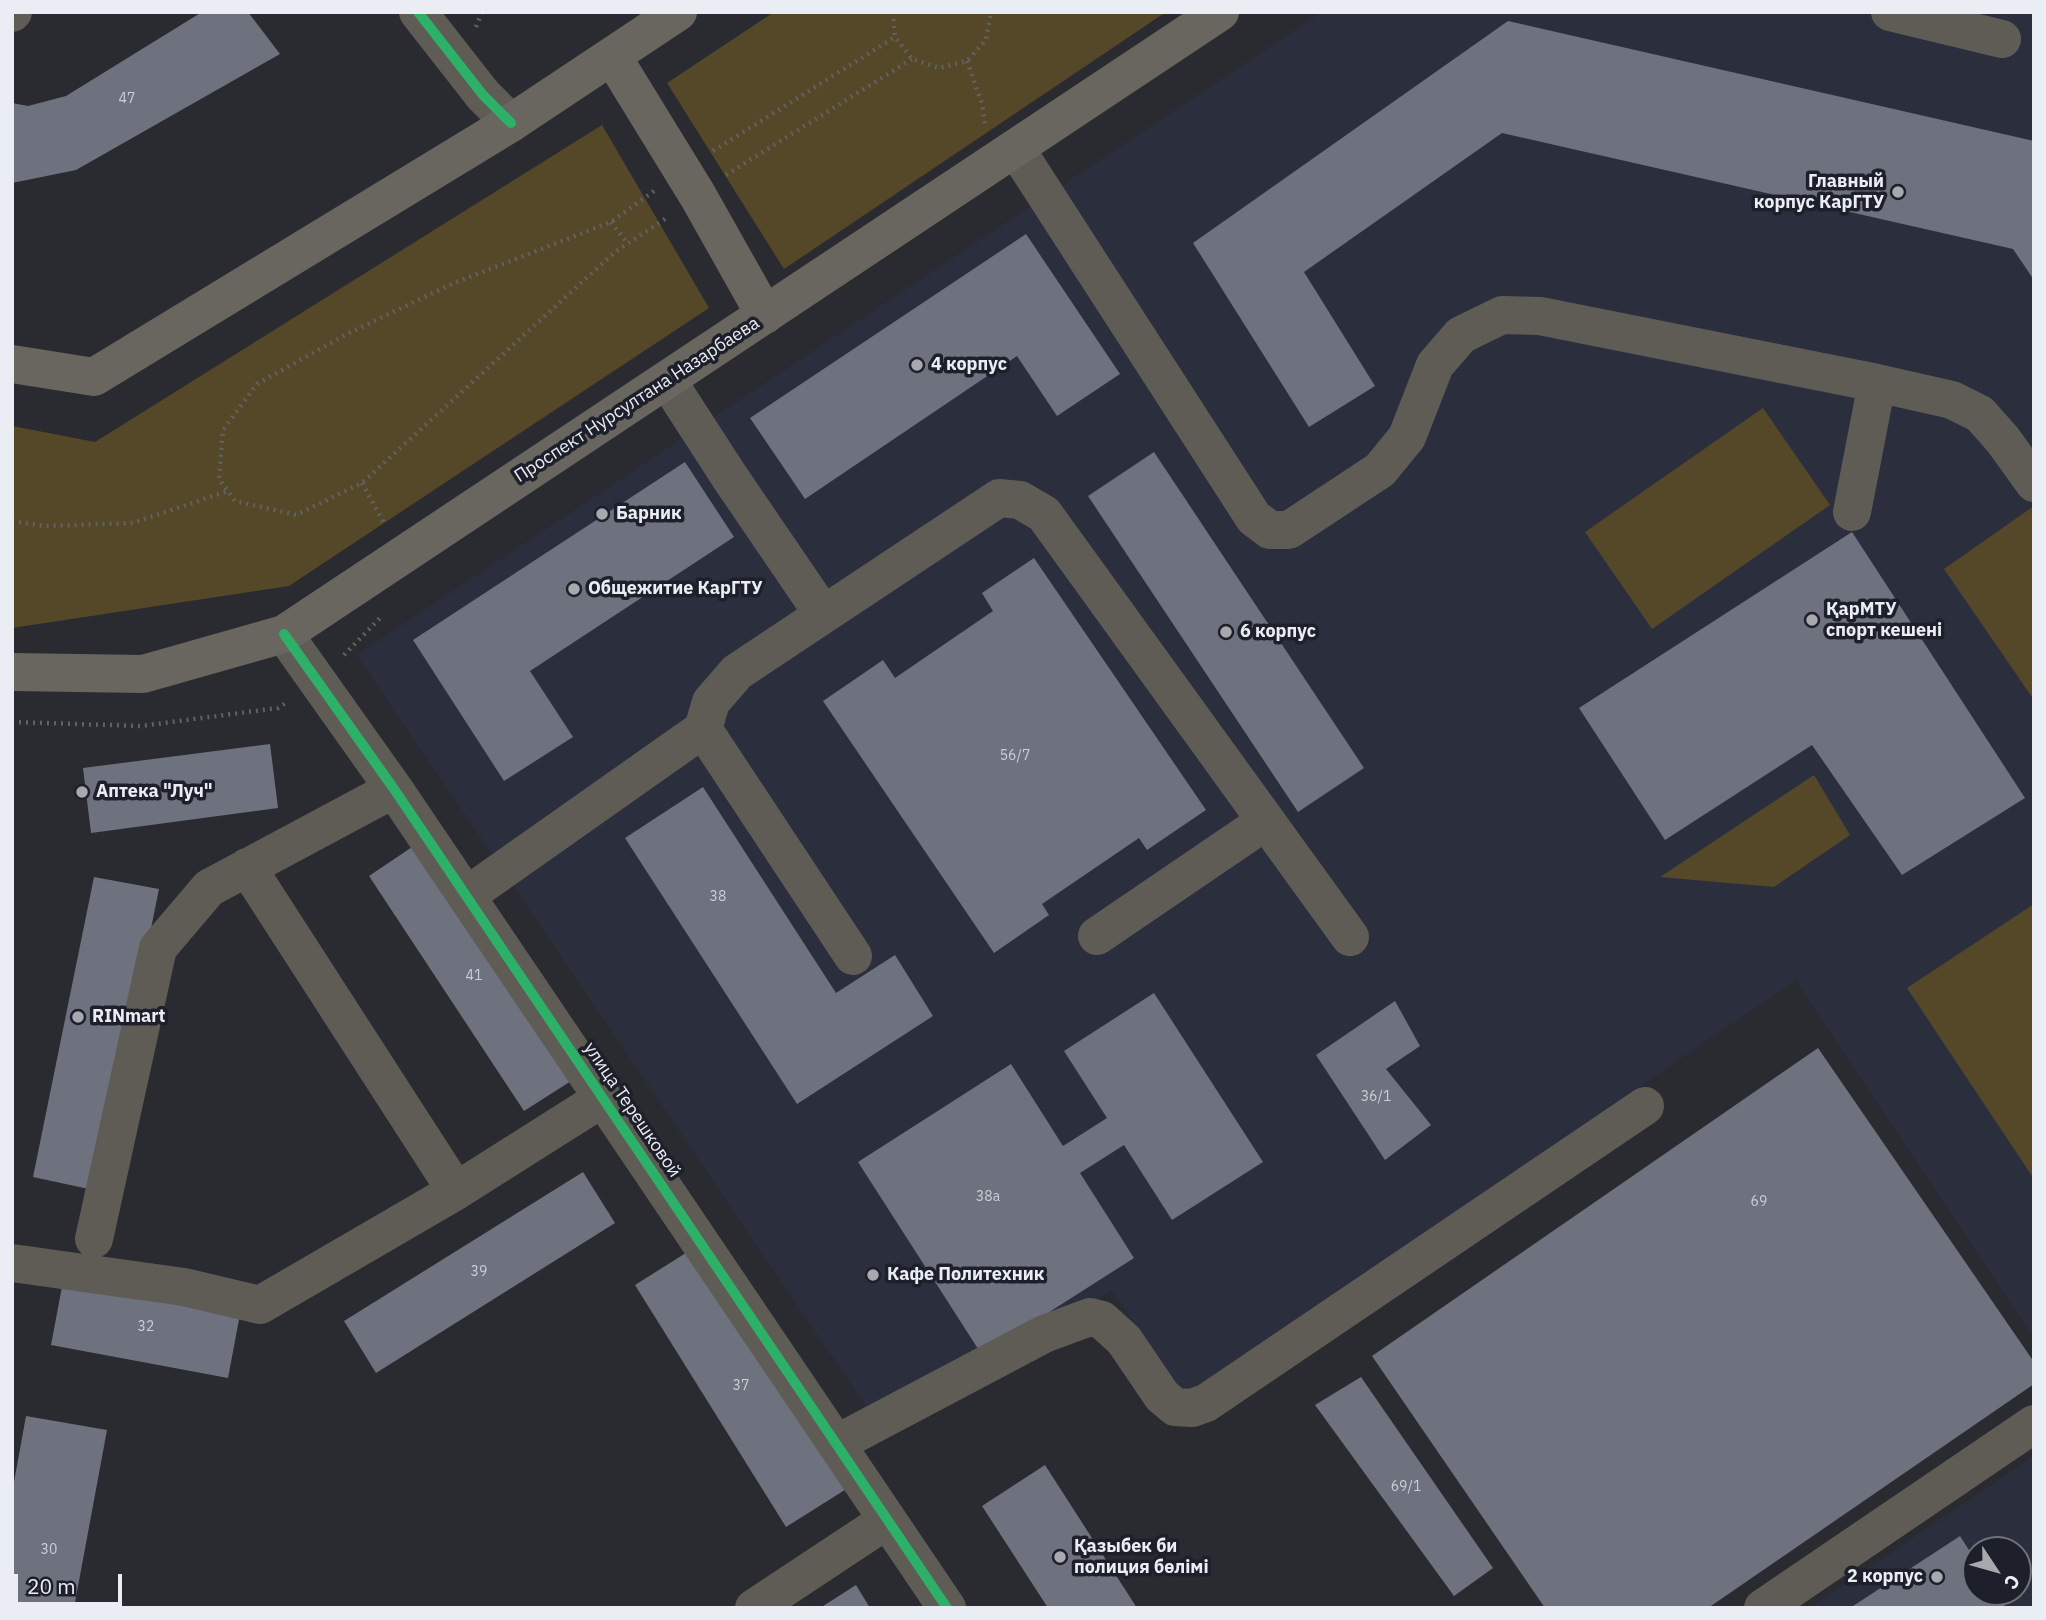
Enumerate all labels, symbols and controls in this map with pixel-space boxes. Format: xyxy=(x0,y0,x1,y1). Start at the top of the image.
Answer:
house number: 47 xyxy=(119,91,135,107)
place label: Главный корпус КарГТУ xyxy=(1754,171,1884,214)
marker: Главный корпус КарГТУ xyxy=(1890,184,1906,200)
street label: Проспект Нурсултана Назарбаева xyxy=(510,313,764,487)
place label: 4 корпус xyxy=(931,354,1007,376)
marker: 4 корпус xyxy=(909,357,925,373)
place label: Барник xyxy=(616,503,682,525)
marker: Барник xyxy=(594,506,610,522)
place label: Общежитие КарГТУ xyxy=(588,578,762,600)
marker: Общежитие КарГТУ xyxy=(566,581,582,597)
place label: ҚарМТУ спорт кешені xyxy=(1826,599,1942,642)
marker: ҚарМТУ спорт кешені xyxy=(1804,612,1820,628)
place label: 6 корпус xyxy=(1240,621,1316,643)
marker: 6 корпус xyxy=(1218,624,1234,640)
house number: 56/7 xyxy=(1000,748,1030,764)
place label: Аптека "Луч" xyxy=(96,781,213,803)
marker: Аптека "Луч" xyxy=(74,784,90,800)
house number: 38 xyxy=(710,889,726,905)
house number: 41 xyxy=(466,968,482,984)
place label: RINmart xyxy=(92,1006,166,1028)
marker: RINmart xyxy=(70,1009,86,1025)
street label: улица Терешковой xyxy=(579,1038,685,1182)
house number: 36/1 xyxy=(1361,1089,1391,1105)
house number: 38а xyxy=(976,1189,1000,1205)
house number: 69 xyxy=(1751,1194,1767,1210)
house number: 39 xyxy=(471,1264,487,1280)
place label: Кафе Политехник xyxy=(887,1264,1044,1286)
marker: Кафе Политехник xyxy=(865,1267,881,1283)
house number: 32 xyxy=(138,1319,154,1335)
house number: 37 xyxy=(733,1378,749,1394)
house number: 69/1 xyxy=(1391,1479,1421,1495)
place label: Қазыбек би полиция бөлімі xyxy=(1074,1536,1209,1578)
north arrow xyxy=(1962,1536,2032,1606)
house number: 30 xyxy=(41,1542,57,1558)
marker: Қазыбек би полиция бөлімі xyxy=(1052,1549,1068,1565)
scale bar xyxy=(18,1560,126,1604)
place label: 2 корпус xyxy=(1847,1566,1923,1588)
marker: 2 корпус xyxy=(1929,1569,1945,1585)
text: С xyxy=(1999,1570,2026,1594)
text: 20 m xyxy=(27,1572,76,1600)

